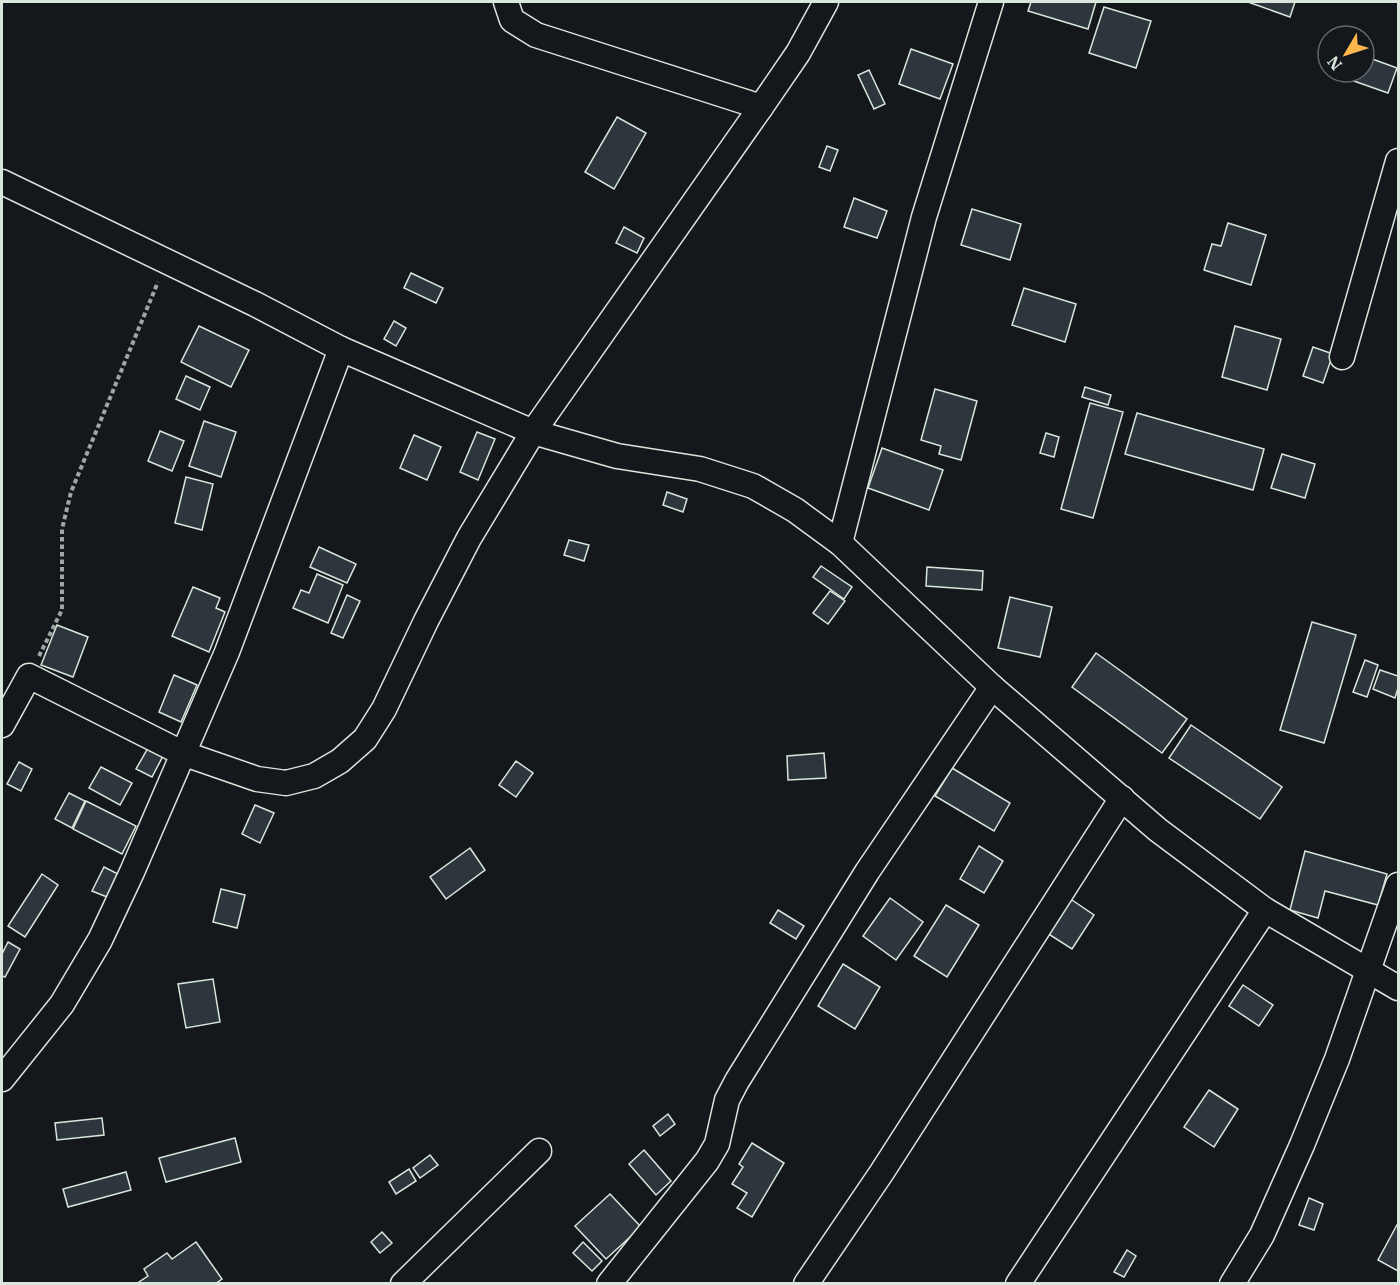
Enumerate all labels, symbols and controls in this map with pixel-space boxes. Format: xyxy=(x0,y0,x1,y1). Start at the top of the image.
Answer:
north arrow xyxy=(1316,24,1376,84)
text: N xyxy=(1323,52,1346,75)

